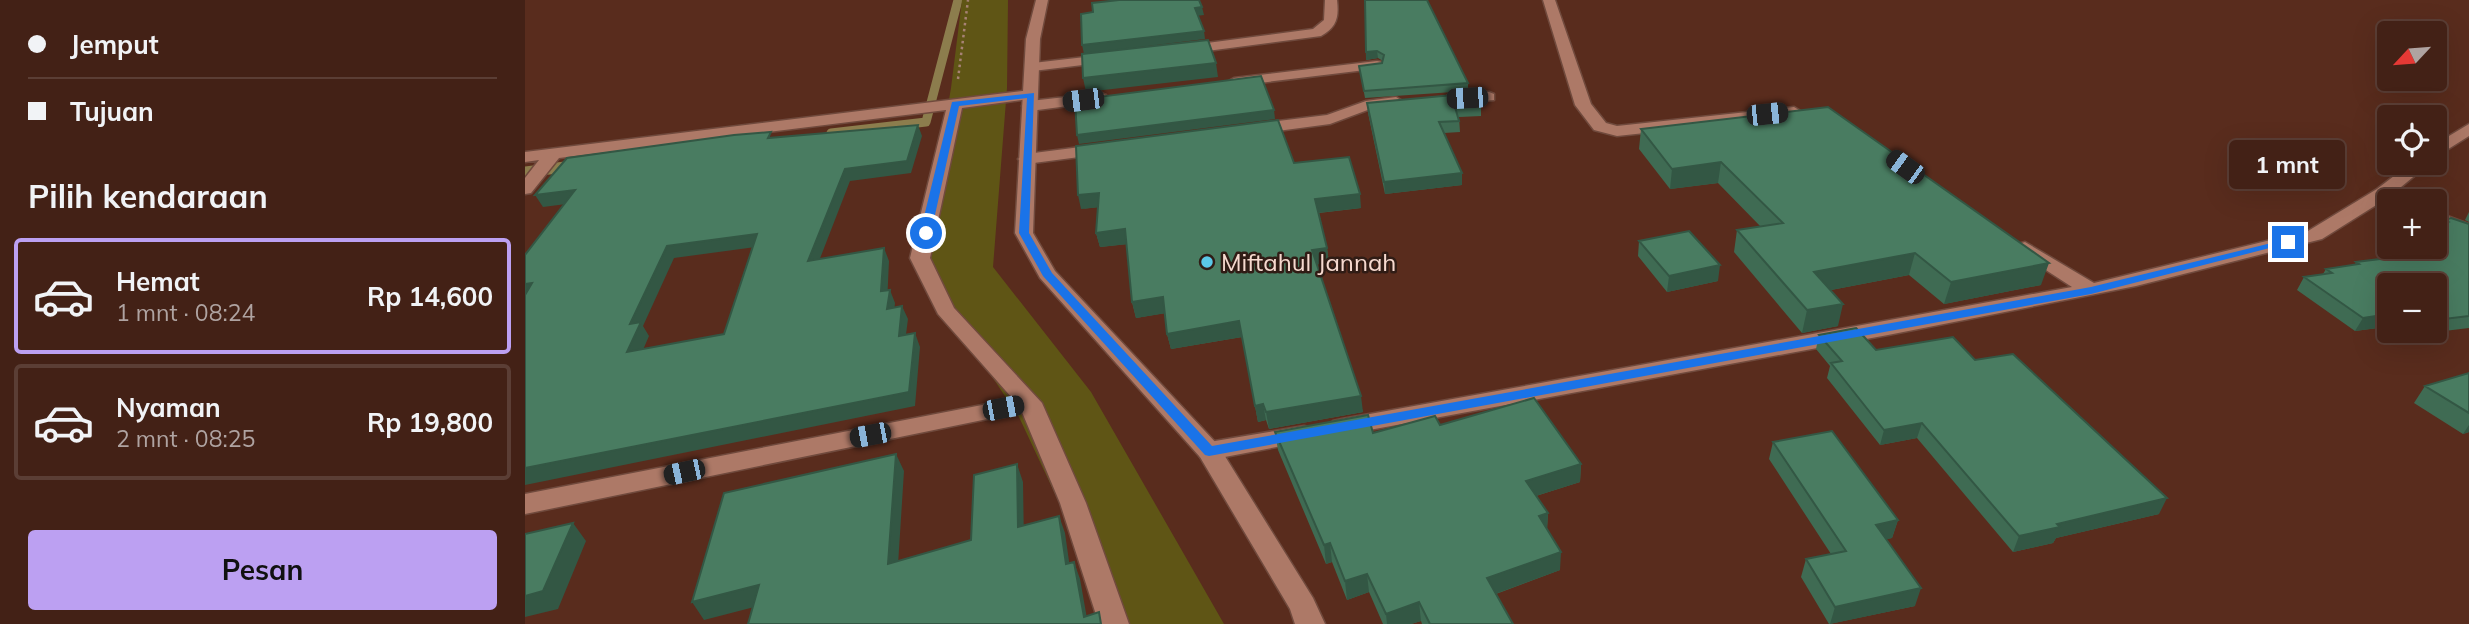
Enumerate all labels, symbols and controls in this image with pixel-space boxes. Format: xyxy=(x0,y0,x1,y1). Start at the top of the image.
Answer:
north arrow xyxy=(2377,21,2447,91)
map controls xyxy=(2377,21,2447,343)
text: Jemput xyxy=(70,28,159,61)
car xyxy=(1446,86,1489,110)
car xyxy=(1061,87,1106,113)
text: Tujuan xyxy=(70,95,154,128)
car xyxy=(1746,101,1789,127)
button: locate xyxy=(2377,105,2447,175)
callout: 1 mnt xyxy=(2230,140,2346,190)
car xyxy=(1882,146,1929,188)
text: 1 mnt xyxy=(2255,150,2319,179)
text: Pilih kendaraan xyxy=(28,176,268,216)
button: + xyxy=(2377,189,2447,259)
route start xyxy=(910,217,942,249)
route end xyxy=(2272,226,2304,258)
place label: Miftahul Jannah xyxy=(1221,247,1396,277)
marker: Miftahul Jannah xyxy=(1199,254,1215,270)
icon: car xyxy=(32,265,95,328)
text: Hemat xyxy=(116,265,200,298)
button: − xyxy=(2377,273,2447,343)
text: Rp 14,600 xyxy=(367,280,493,313)
text: 1 mnt · 08:24 xyxy=(116,298,255,327)
icon: car xyxy=(32,391,95,454)
text: Nyaman xyxy=(116,391,221,424)
car xyxy=(981,394,1026,422)
text: Rp 19,800 xyxy=(367,406,493,439)
car xyxy=(848,421,893,449)
text: 2 mnt · 08:25 xyxy=(116,424,255,453)
car xyxy=(662,457,707,487)
button: Pesan xyxy=(28,530,497,610)

